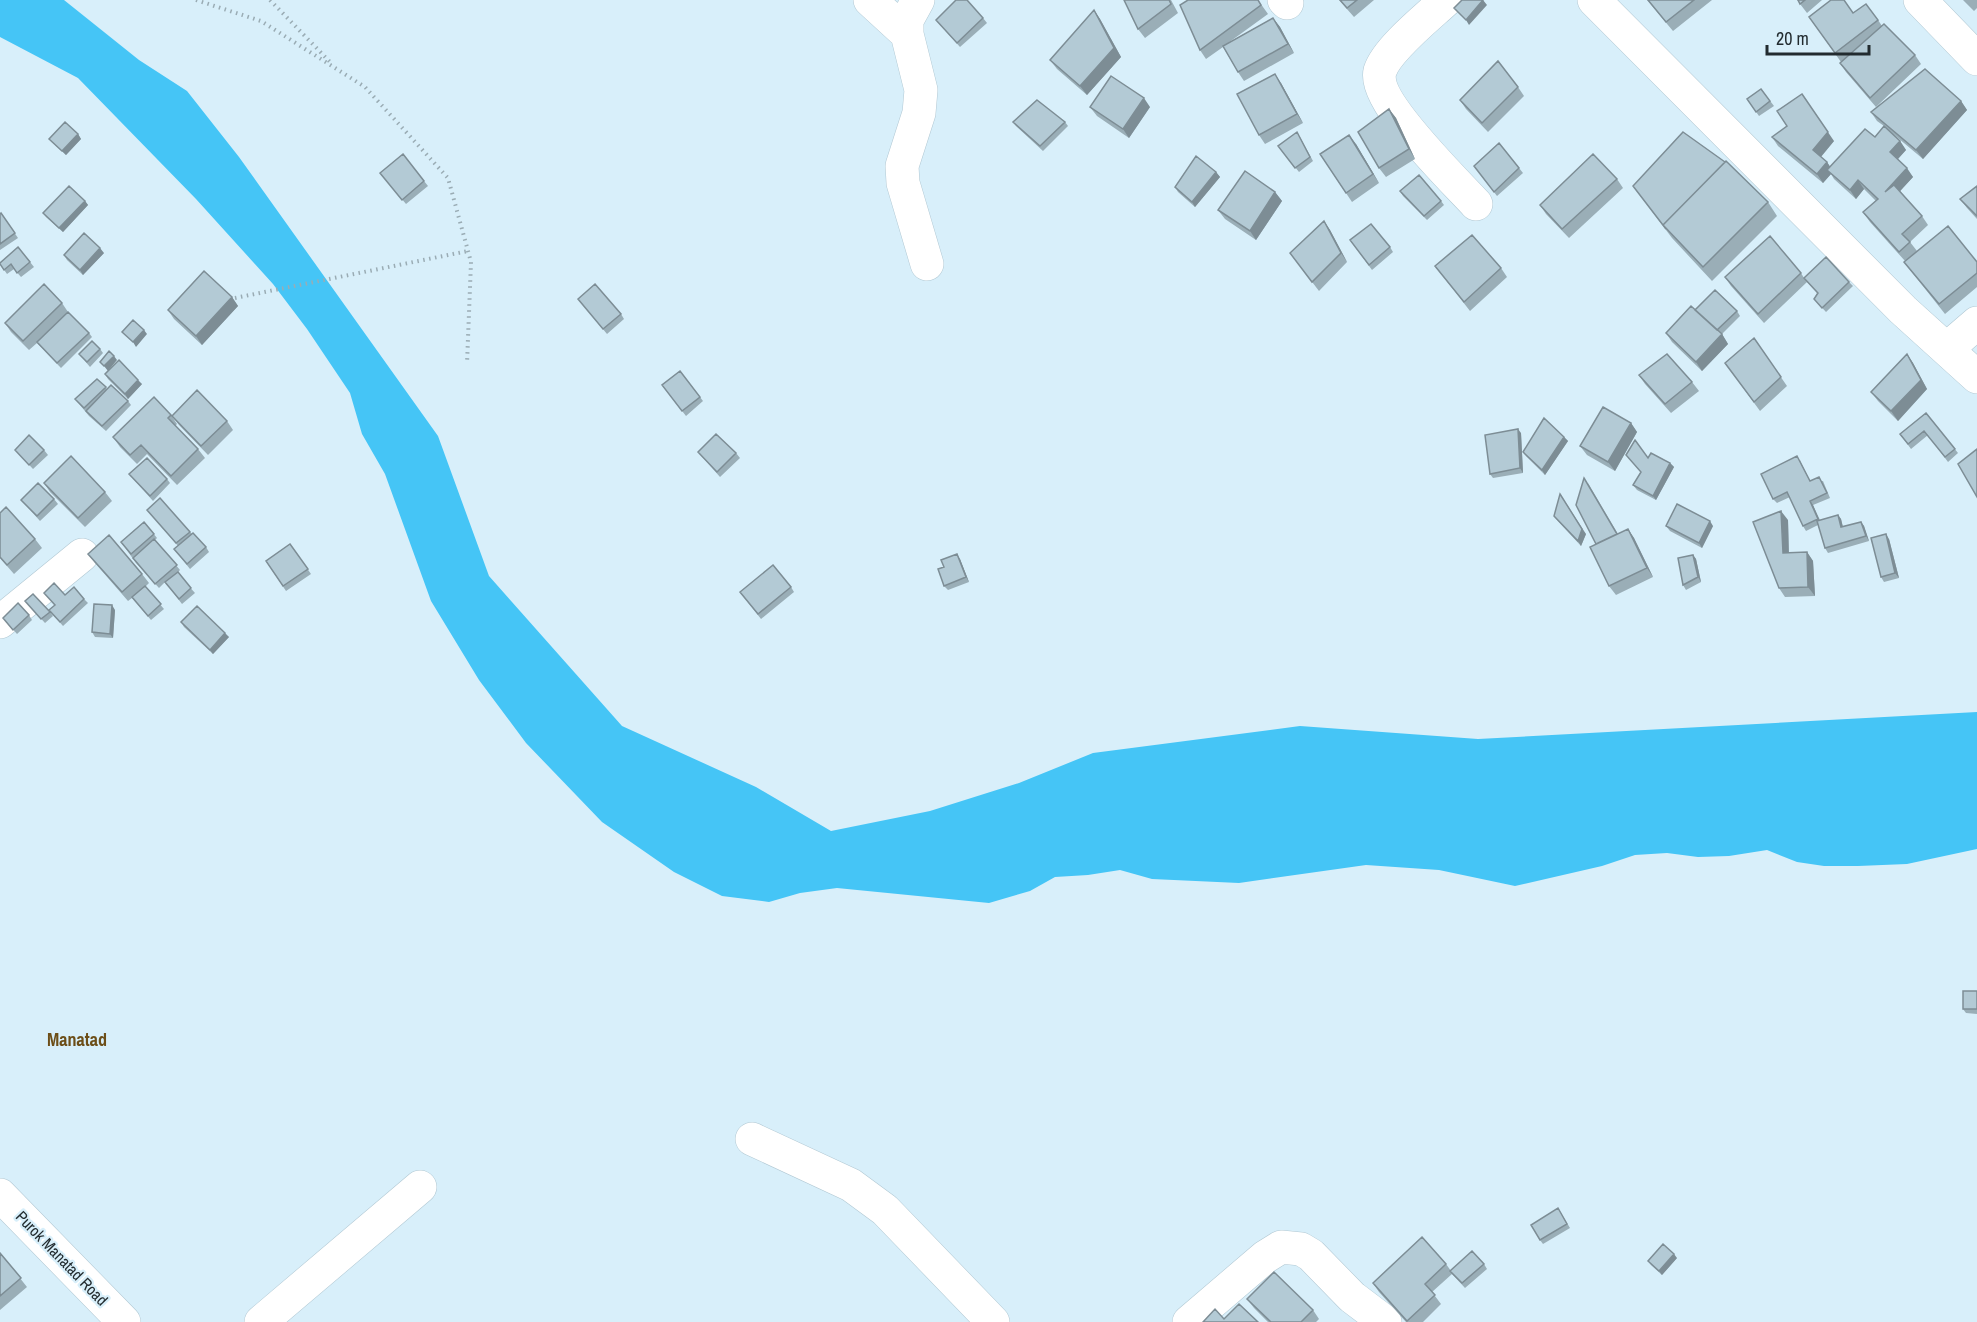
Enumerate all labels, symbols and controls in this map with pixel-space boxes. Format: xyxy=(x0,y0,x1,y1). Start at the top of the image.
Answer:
scale bar xyxy=(1767,18,1869,56)
text: 20 m xyxy=(1776,26,1809,51)
district label: Manatad xyxy=(47,1027,107,1052)
street label: Purok Manatad Road xyxy=(11,1206,113,1310)

